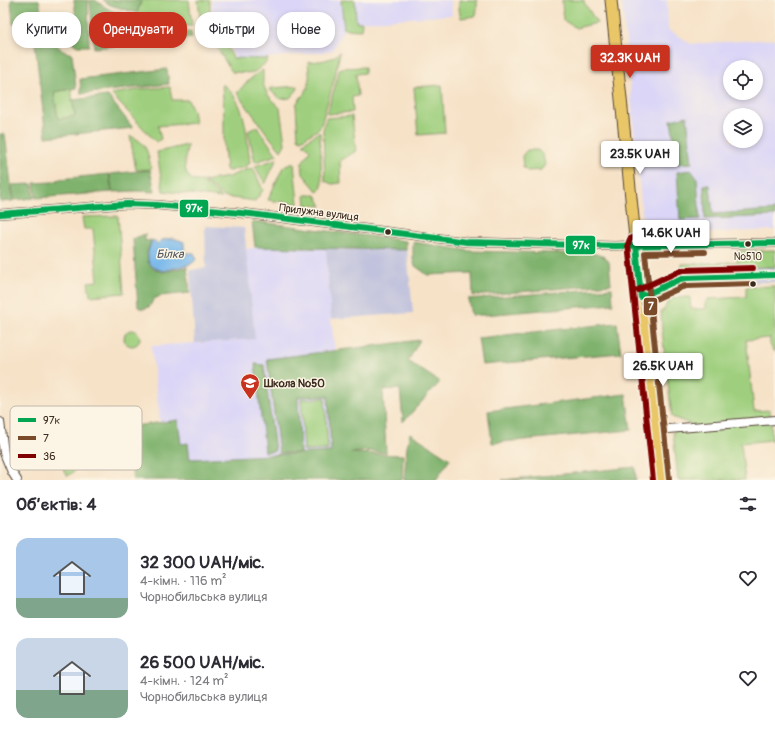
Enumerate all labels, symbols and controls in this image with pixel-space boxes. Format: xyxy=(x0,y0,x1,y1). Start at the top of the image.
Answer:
chip: Купити xyxy=(12,12,81,48)
chip: Орендувати xyxy=(89,12,187,48)
chip: Фільтри xyxy=(195,12,269,48)
chip: Нове xyxy=(277,12,335,48)
pin: 32.3K UAH xyxy=(584,45,676,79)
text: 32.3K UAH xyxy=(600,50,660,66)
map controls xyxy=(723,60,763,148)
button: locate xyxy=(723,60,763,100)
button: layers xyxy=(723,108,763,148)
pin: 23.5K UAH xyxy=(594,141,686,175)
text: 23.5K UAH xyxy=(610,146,670,162)
line badge: 97к xyxy=(179,199,209,218)
street label: Прилужна вулиця xyxy=(278,201,359,224)
text: 97к xyxy=(185,202,203,215)
pin: 14.6K UAH xyxy=(625,220,717,254)
text: 14.6K UAH xyxy=(642,225,700,241)
unlabelled marker xyxy=(383,227,393,237)
line badge: 97к xyxy=(565,235,596,255)
text: 97к xyxy=(572,239,590,252)
marker: №510 xyxy=(743,239,753,249)
water label: Білка xyxy=(156,247,185,262)
place label: №510 xyxy=(734,251,762,263)
unlabelled marker xyxy=(748,279,758,289)
line badge: 7 xyxy=(643,297,658,316)
text: 7 xyxy=(648,300,654,313)
pin: 26.5K UAH xyxy=(617,353,709,387)
text: 26.5K UAH xyxy=(633,358,693,374)
school or university icon: Школа №50 xyxy=(239,372,261,400)
place label: Школа №50 xyxy=(263,377,325,390)
legend xyxy=(10,406,142,470)
text: 97к xyxy=(43,414,60,427)
text: 7 xyxy=(43,432,49,445)
text: 36 xyxy=(43,450,56,463)
icon: filters xyxy=(737,493,759,515)
text: Об’єктів: 4 xyxy=(16,494,96,515)
text: 32 300 UAH/міс. xyxy=(140,552,265,573)
icon: home xyxy=(48,554,96,602)
icon: heart xyxy=(737,567,759,589)
text: 4-кімн. · 116 m² xyxy=(140,573,226,589)
text: Чорнобильська вулиця xyxy=(140,589,267,605)
text: 26 500 UAH/міс. xyxy=(140,652,265,673)
icon: home xyxy=(48,654,96,702)
icon: heart xyxy=(737,667,759,689)
text: 4-кімн. · 124 m² xyxy=(140,673,229,689)
text: Чорнобильська вулиця xyxy=(140,689,267,705)

